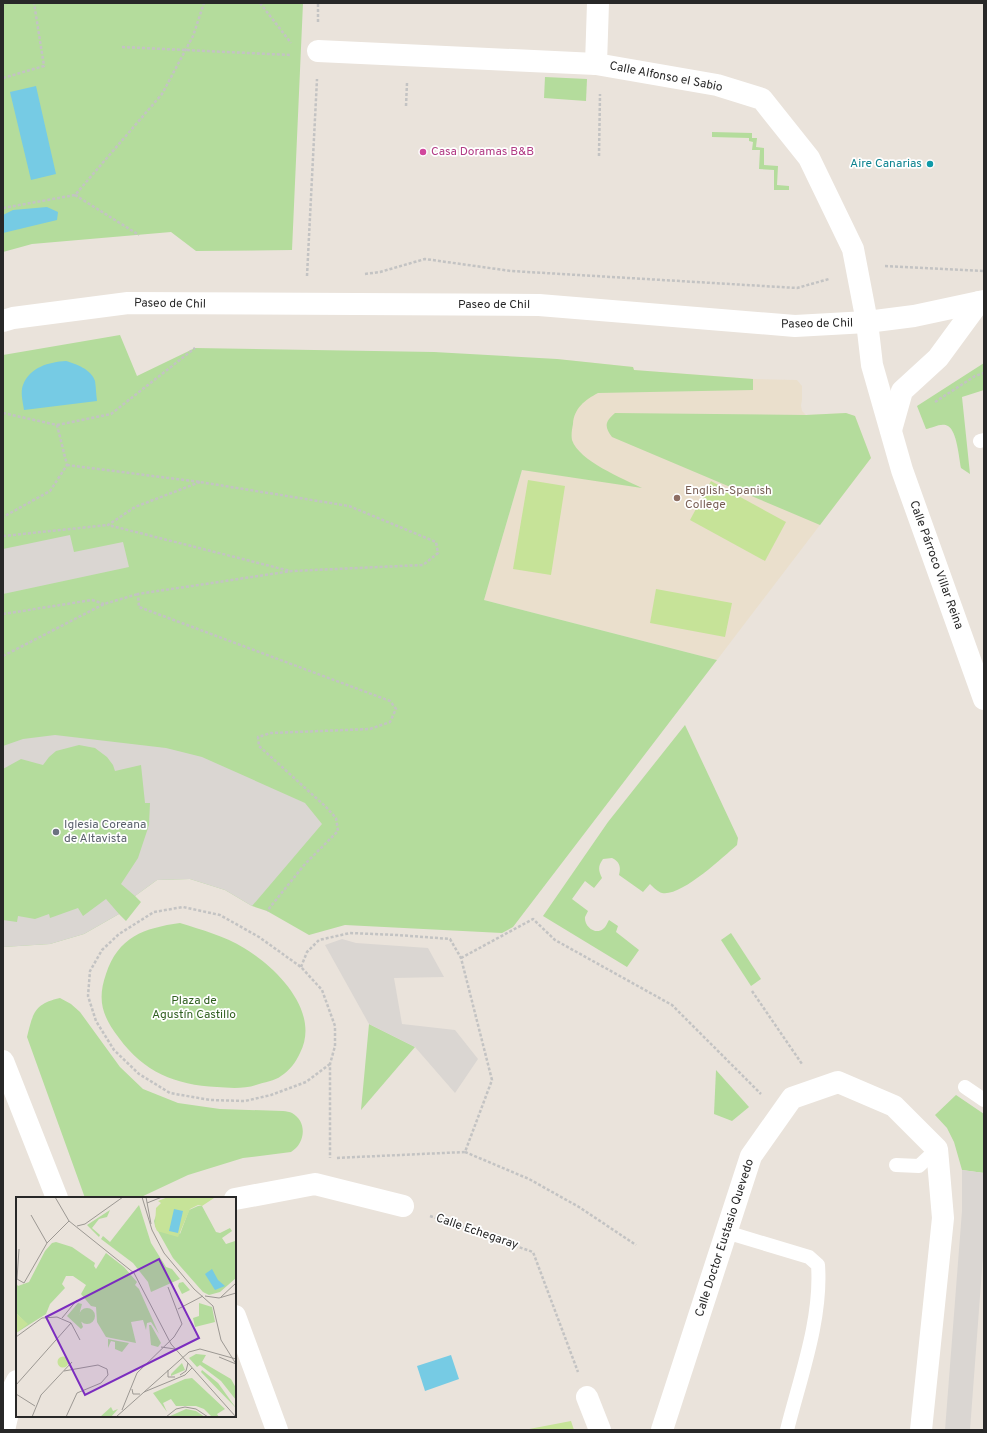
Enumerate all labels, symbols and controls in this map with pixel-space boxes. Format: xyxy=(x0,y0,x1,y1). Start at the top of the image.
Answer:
street label: Calle Alfonso el Sabio xyxy=(608,58,724,96)
place label: Casa Doramas B&B xyxy=(431,144,534,160)
marker: Casa Doramas B&B xyxy=(418,147,428,157)
place label: Aire Canarias xyxy=(850,156,922,172)
marker: Aire Canarias xyxy=(925,159,935,169)
street label: Paseo de Chil xyxy=(134,295,206,313)
street label: Paseo de Chil xyxy=(458,297,530,313)
street label: Paseo de Chil xyxy=(781,315,853,333)
place label: English-Spanish College xyxy=(685,483,772,513)
marker: English-Spanish College xyxy=(672,493,682,503)
street label: Calle Párroco Villar Reina xyxy=(905,498,967,632)
place label: Iglesia Coreana de Altavista xyxy=(64,817,146,847)
marker: Iglesia Coreana de Altavista xyxy=(51,827,61,837)
park label: Plaza de Agustín Castillo xyxy=(152,993,236,1023)
street label: Calle Doctor Eustasio Quevedo xyxy=(692,1157,758,1319)
inset map xyxy=(16,1197,236,1417)
street label: Calle Echegaray xyxy=(434,1210,520,1254)

